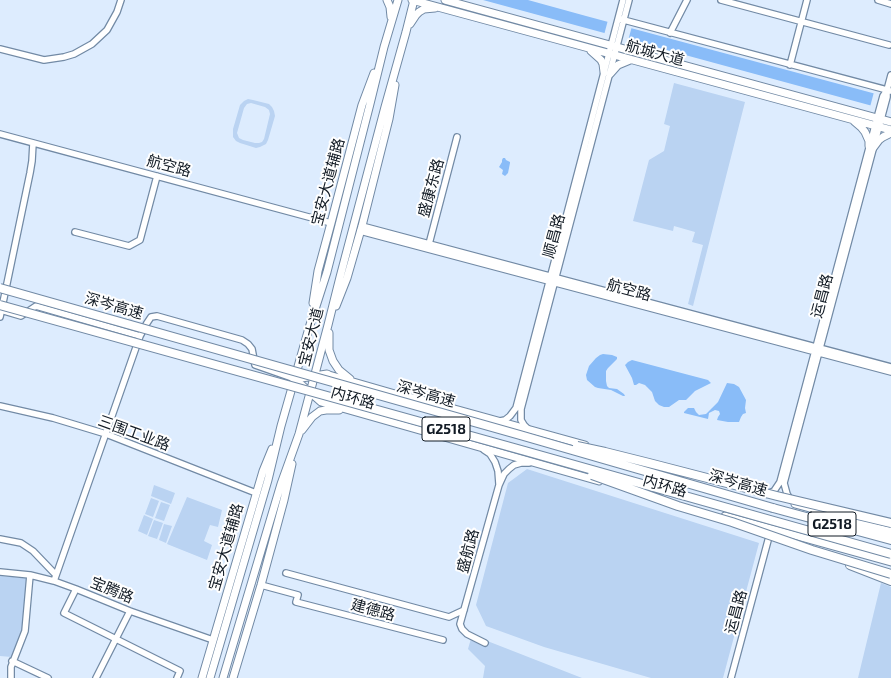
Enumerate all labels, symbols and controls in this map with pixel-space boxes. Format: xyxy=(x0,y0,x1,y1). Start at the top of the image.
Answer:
street label: 航城大道 xyxy=(624,37,686,69)
street label: 宝安大道辅路 xyxy=(308,136,348,228)
street label: 航空路 xyxy=(145,151,193,181)
street label: 盛康东路 xyxy=(415,157,447,219)
street label: 顺昌路 xyxy=(539,212,569,260)
street label: 运昌路 xyxy=(807,272,837,320)
street label: 航空路 xyxy=(605,275,653,305)
street label: 深岑高速 xyxy=(83,289,145,323)
street label: 宝安大道 xyxy=(295,306,327,368)
street label: 深岑高速 xyxy=(395,377,457,411)
street label: 内环路 xyxy=(329,383,377,413)
street label: 三围工业路 xyxy=(96,412,172,454)
road number: G2518 xyxy=(422,417,470,441)
street label: 深岑高速 xyxy=(707,466,769,500)
street label: 内环路 xyxy=(641,471,689,501)
street label: 宝安大道辅路 xyxy=(205,501,247,593)
road number: G2518 xyxy=(808,512,856,536)
street label: 盛航路 xyxy=(453,527,483,575)
street label: 宝腾路 xyxy=(88,573,136,607)
street label: 运昌路 xyxy=(721,588,751,636)
street label: 建德路 xyxy=(349,595,397,625)

